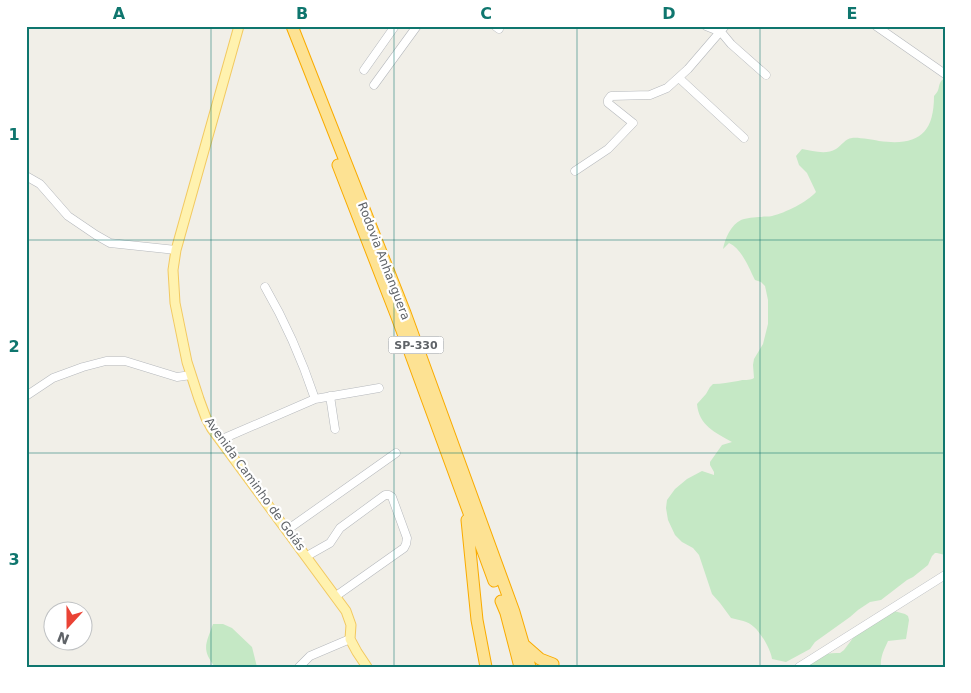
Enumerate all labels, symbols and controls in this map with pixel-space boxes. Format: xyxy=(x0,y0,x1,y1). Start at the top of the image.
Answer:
text: A xyxy=(113,4,126,23)
text: B xyxy=(296,4,308,23)
text: C xyxy=(480,4,492,23)
text: D xyxy=(662,4,676,23)
text: E xyxy=(847,4,857,23)
text: 1 xyxy=(8,125,20,144)
street label: Rodovia Anhanguera xyxy=(355,200,413,322)
road number: SP-330 xyxy=(388,336,444,354)
text: 2 xyxy=(8,337,20,356)
street label: Avenida Caminho de Goiás xyxy=(202,415,308,553)
text: 3 xyxy=(8,550,20,569)
north arrow xyxy=(42,600,92,650)
text: N xyxy=(55,629,72,648)

